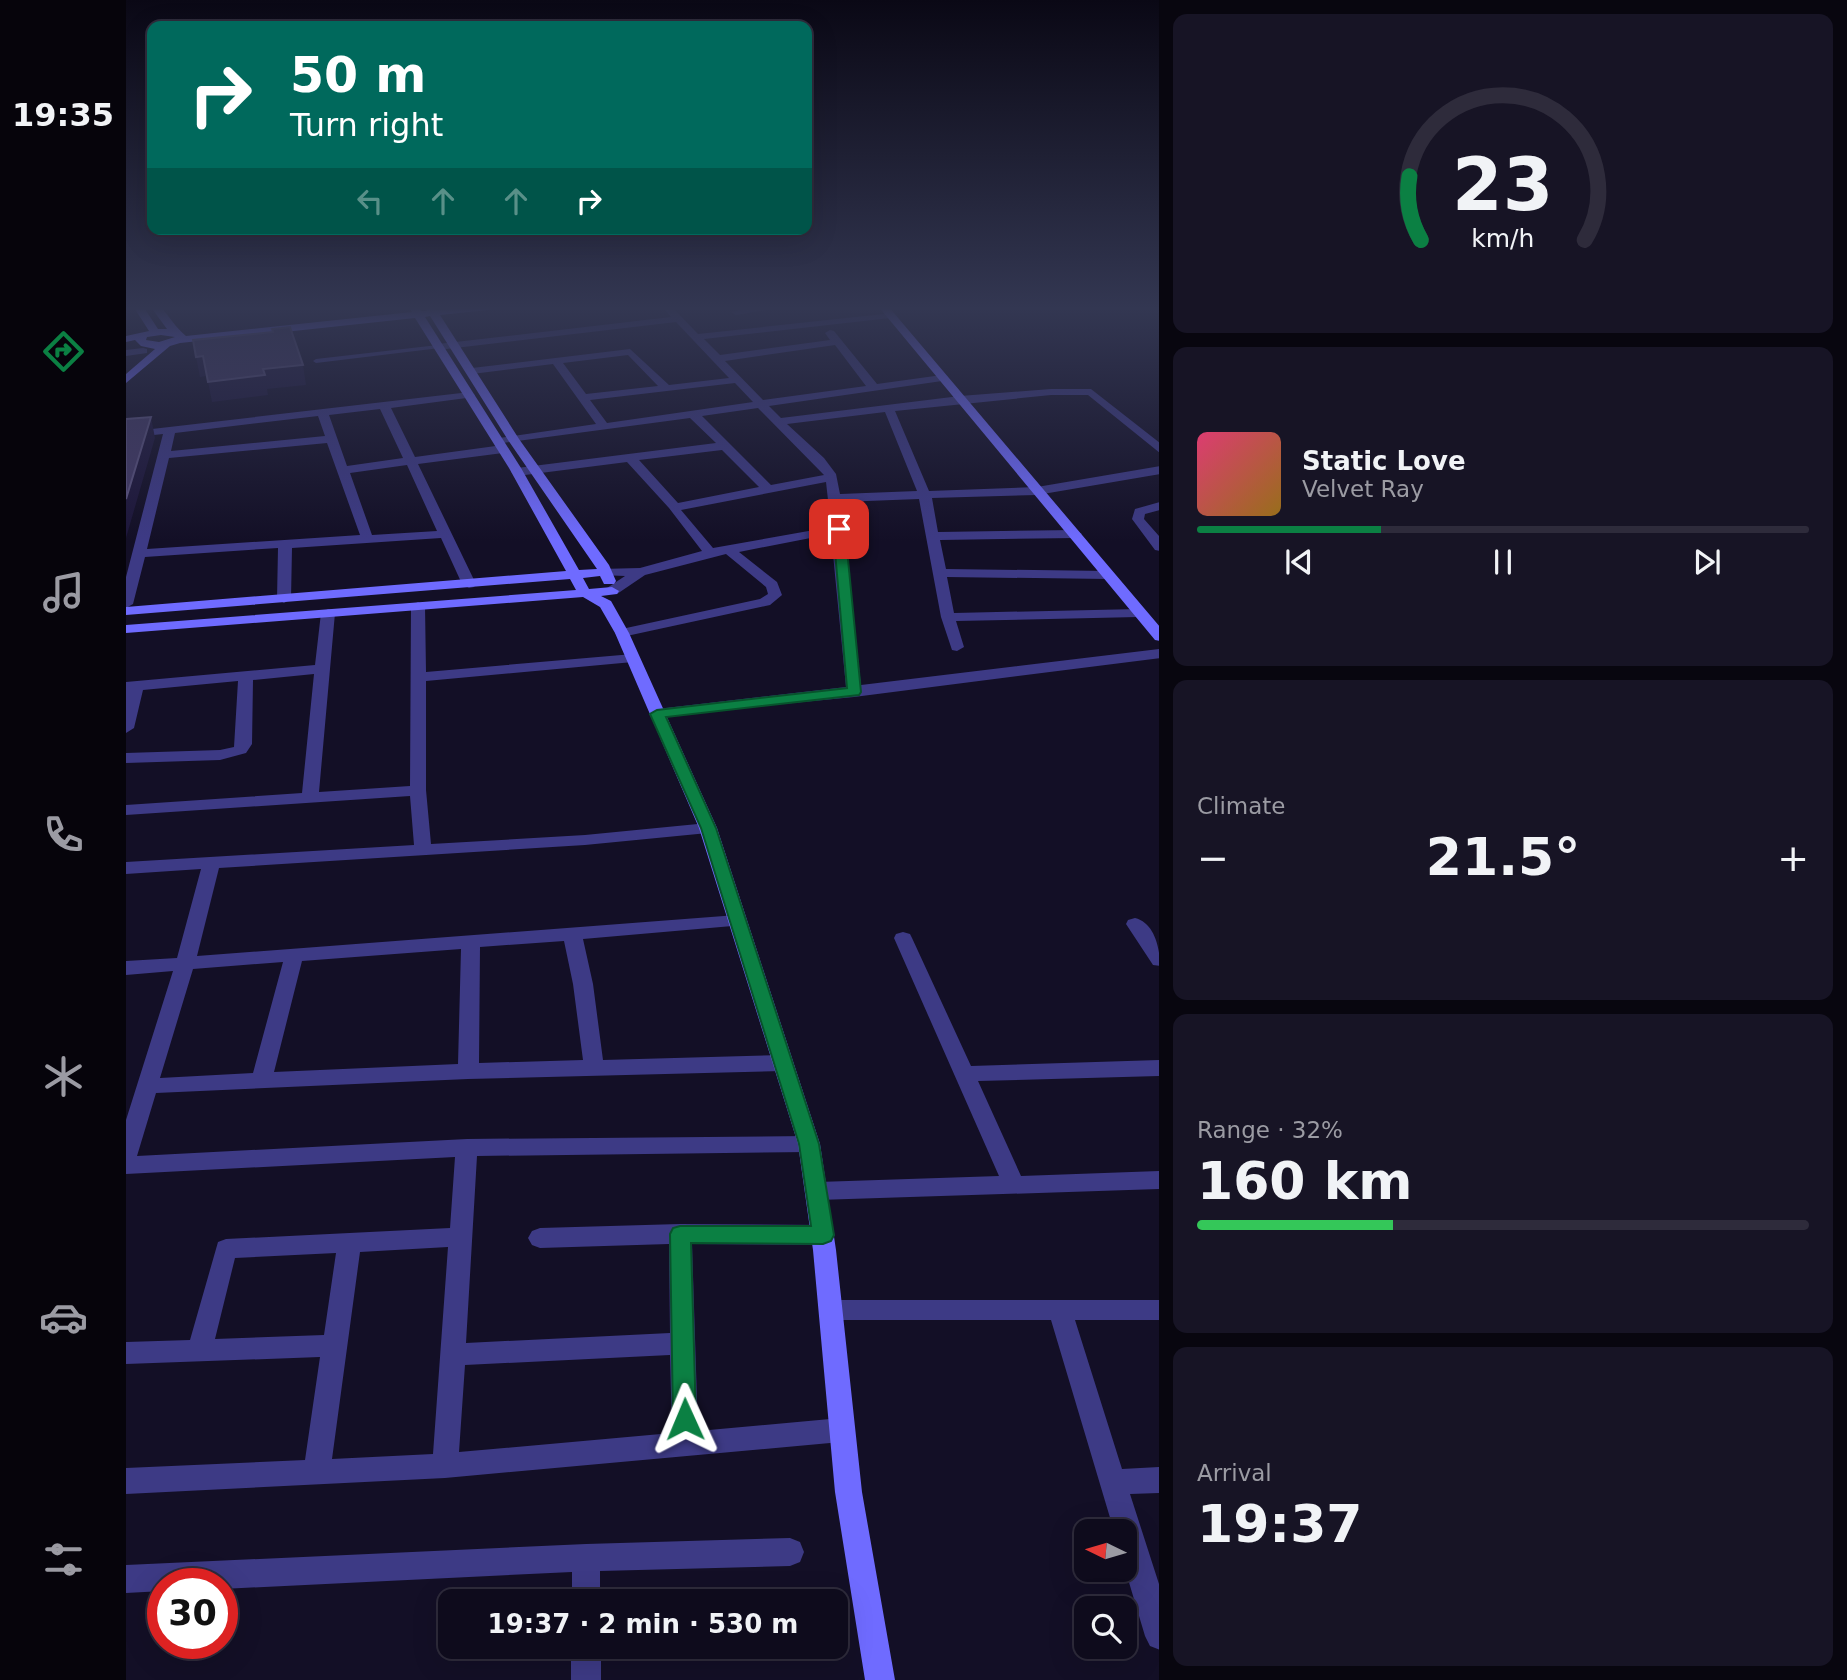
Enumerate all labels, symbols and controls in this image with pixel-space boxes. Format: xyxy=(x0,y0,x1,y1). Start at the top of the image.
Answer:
text: 50 m xyxy=(290,47,426,104)
icon: right xyxy=(175,49,266,140)
text: 19:35 xyxy=(12,96,114,134)
text: Turn right xyxy=(290,106,443,144)
text: 23 xyxy=(1452,142,1554,227)
icon: left xyxy=(351,182,389,220)
icon: ahead xyxy=(424,182,462,220)
icon: ahead xyxy=(497,182,535,220)
icon: right xyxy=(570,182,608,220)
text: km/h xyxy=(1471,223,1535,252)
icon: directions xyxy=(39,327,88,376)
text: Static Love xyxy=(1302,446,1466,476)
text: Velvet Ray xyxy=(1302,476,1424,502)
pin xyxy=(809,499,869,559)
icon: arrive xyxy=(820,510,858,548)
icon: previous xyxy=(1280,543,1318,581)
icon: pause xyxy=(1484,543,1522,581)
icon: next xyxy=(1688,543,1726,581)
icon: music xyxy=(39,568,88,617)
text: Climate xyxy=(1197,793,1286,819)
icon: phone xyxy=(39,810,88,859)
text: 21.5° xyxy=(1426,827,1580,887)
text: − xyxy=(1197,836,1229,880)
text: + xyxy=(1777,836,1809,880)
icon: climate xyxy=(39,1052,88,1101)
text: Range · 32% xyxy=(1197,1117,1343,1143)
text: 160 km xyxy=(1197,1151,1412,1211)
icon: car xyxy=(39,1293,88,1342)
position arrow xyxy=(648,1382,722,1456)
text: Arrival xyxy=(1197,1460,1272,1486)
text: 19:37 xyxy=(1197,1494,1363,1554)
north arrow xyxy=(1074,1519,1138,1582)
map controls xyxy=(1074,1519,1137,1659)
icon: filters xyxy=(39,1535,88,1584)
speed limit sign: 30 xyxy=(147,1568,238,1659)
button: search xyxy=(1074,1596,1137,1659)
text: 19:37 · 2 min · 530 m xyxy=(488,1609,798,1639)

